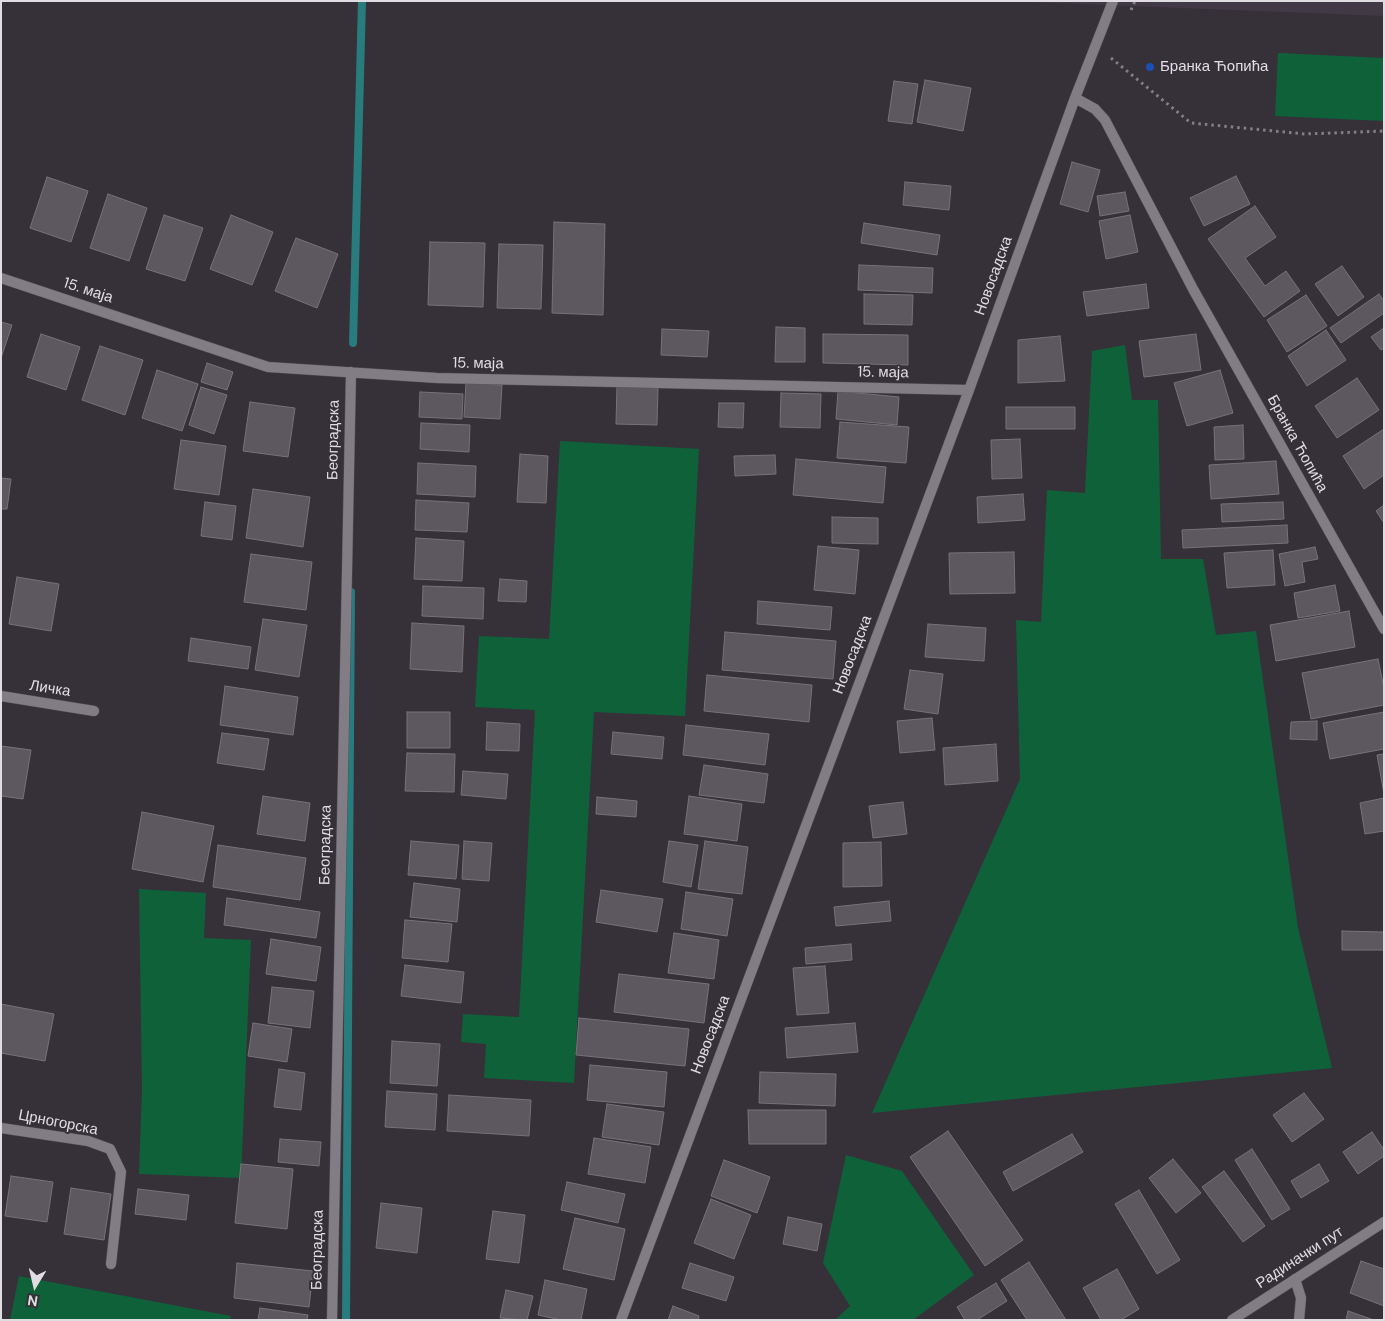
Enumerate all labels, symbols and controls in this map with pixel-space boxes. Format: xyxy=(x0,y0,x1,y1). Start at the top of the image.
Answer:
place label: Бранка Ћопића xyxy=(1160,58,1268,76)
marker: Бранка Ћопића xyxy=(1144,61,1156,73)
street label: Новосадска xyxy=(971,234,1017,318)
street label: 15. маја xyxy=(61,275,115,307)
street label: 15. маја xyxy=(452,355,504,373)
street label: 15. маја xyxy=(857,364,909,382)
street label: Бранка Ћопића xyxy=(1263,392,1331,496)
street label: Београдска xyxy=(324,400,344,480)
street label: Новосадска xyxy=(830,613,876,697)
street label: Личка xyxy=(28,677,72,701)
street label: Београдска xyxy=(316,805,336,885)
street label: Новосадска xyxy=(688,993,734,1077)
street label: Црногорска xyxy=(17,1106,99,1140)
street label: Београдска xyxy=(308,1210,328,1290)
street label: Радиначки пут xyxy=(1253,1223,1347,1293)
north arrow xyxy=(10,1261,60,1311)
text: N xyxy=(26,1291,39,1311)

